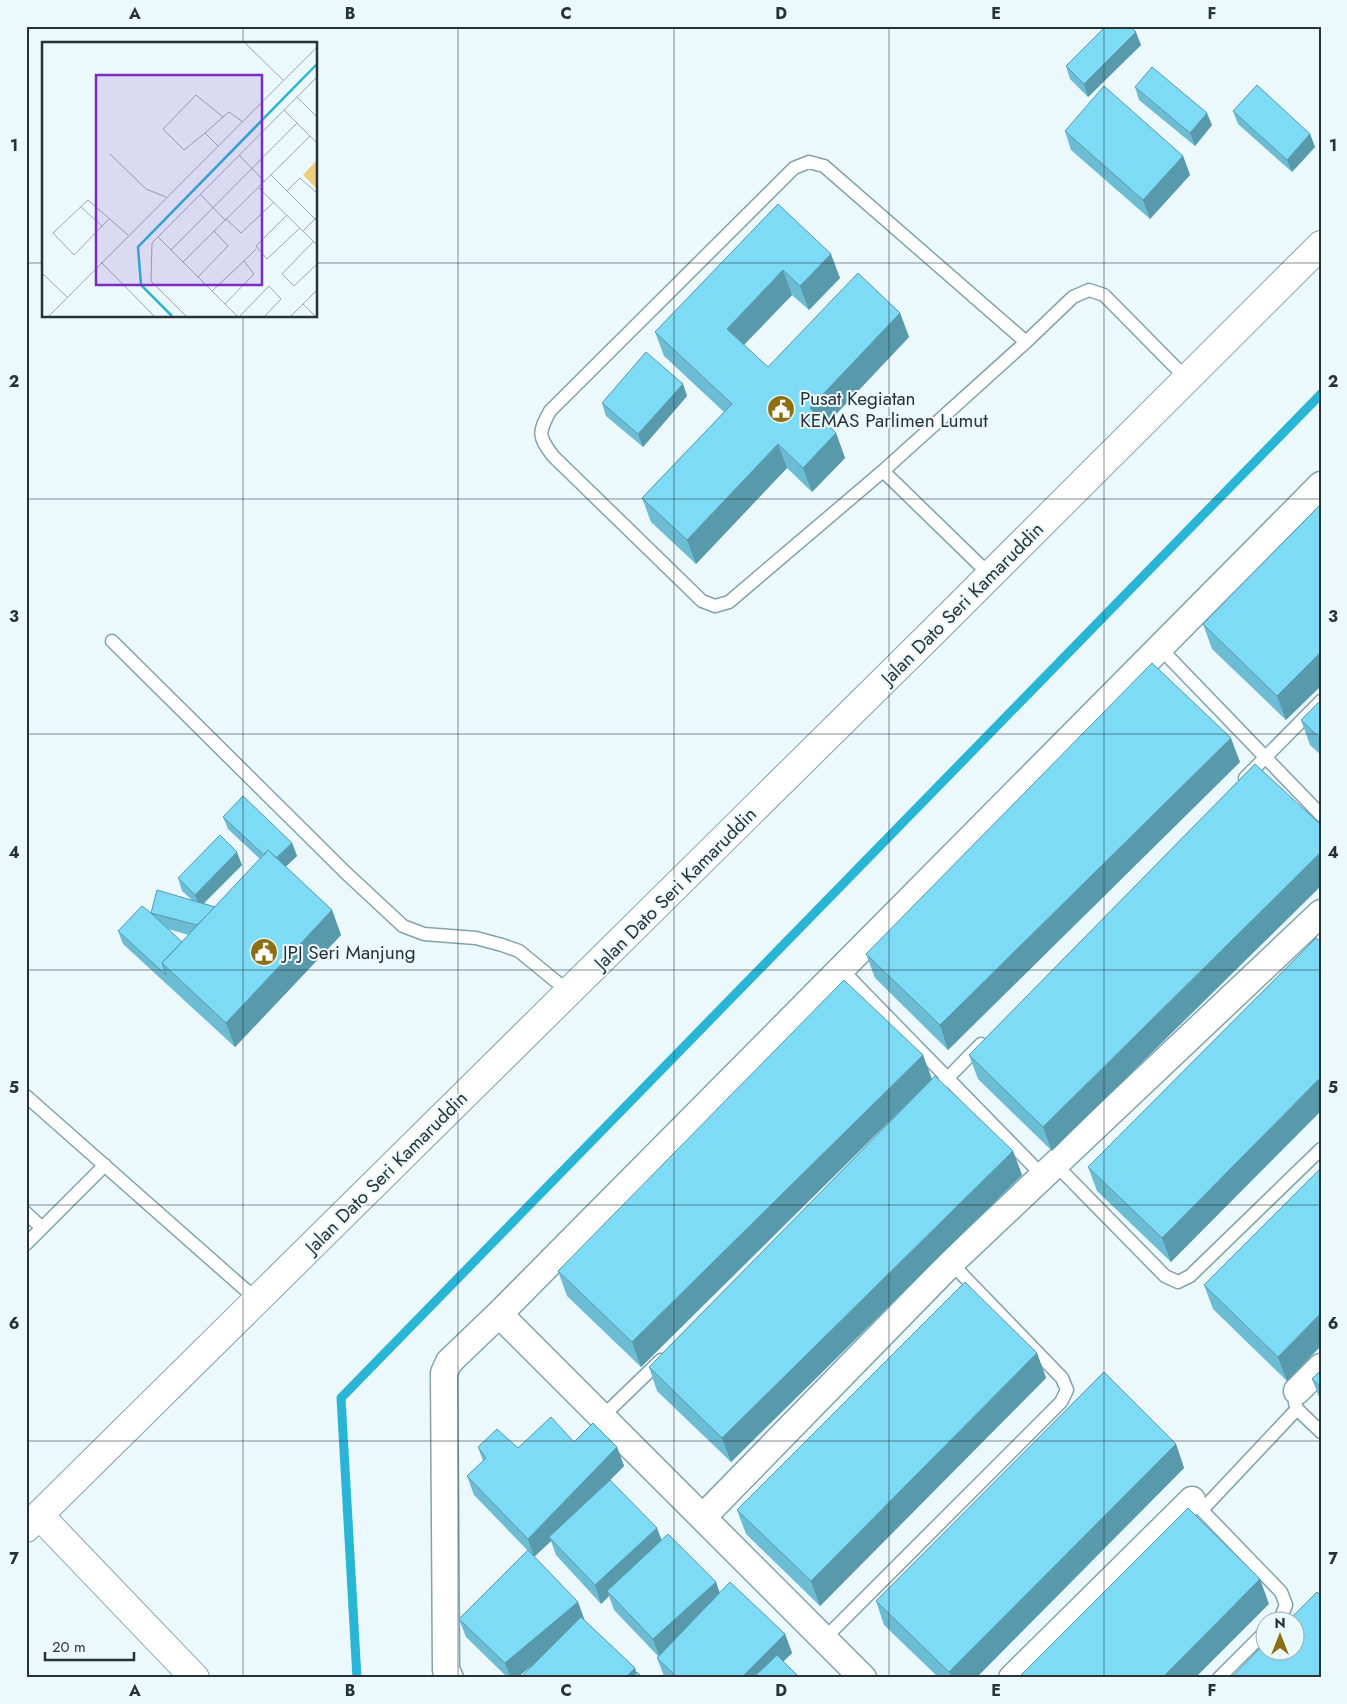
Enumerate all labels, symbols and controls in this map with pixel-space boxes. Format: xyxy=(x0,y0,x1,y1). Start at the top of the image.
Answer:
text: A xyxy=(128,2,141,25)
text: B xyxy=(345,2,355,25)
text: C xyxy=(560,2,572,25)
text: D xyxy=(775,2,787,25)
text: E xyxy=(991,2,1001,25)
text: F xyxy=(1208,2,1216,25)
inset map xyxy=(42,42,318,318)
text: 1 xyxy=(10,134,18,157)
text: 1 xyxy=(1329,134,1337,157)
text: 2 xyxy=(9,370,19,393)
text: 2 xyxy=(1328,370,1338,393)
place label: Pusat Kegiatan KEMAS Parlimen Lumut xyxy=(800,385,988,434)
public building icon: Pusat Kegiatan KEMAS Parlimen Lumut xyxy=(766,394,796,424)
street label: Jalan Dato Seri Kamaruddin xyxy=(873,516,1050,693)
text: 3 xyxy=(9,605,19,628)
text: 3 xyxy=(1328,605,1338,628)
street label: Jalan Dato Seri Kamaruddin xyxy=(586,801,763,978)
text: 4 xyxy=(8,841,20,864)
text: 4 xyxy=(1327,841,1339,864)
public building icon: JPJ Seri Manjung xyxy=(249,937,279,967)
place label: JPJ Seri Manjung xyxy=(280,939,416,966)
text: 5 xyxy=(9,1076,19,1099)
text: 5 xyxy=(1328,1076,1338,1099)
street label: Jalan Dato Seri Kamaruddin xyxy=(297,1085,474,1262)
text: 6 xyxy=(9,1312,19,1335)
text: 6 xyxy=(1328,1312,1338,1335)
text: 7 xyxy=(9,1547,19,1570)
text: 7 xyxy=(1328,1547,1338,1570)
north arrow xyxy=(1254,1612,1304,1662)
text: N xyxy=(1274,1613,1286,1633)
scale bar xyxy=(45,1629,134,1661)
text: 20 m xyxy=(52,1636,86,1658)
text: A xyxy=(128,1679,141,1702)
text: B xyxy=(345,1679,355,1702)
text: C xyxy=(560,1679,572,1702)
text: D xyxy=(775,1679,787,1702)
text: E xyxy=(991,1679,1001,1702)
text: F xyxy=(1208,1679,1216,1702)

